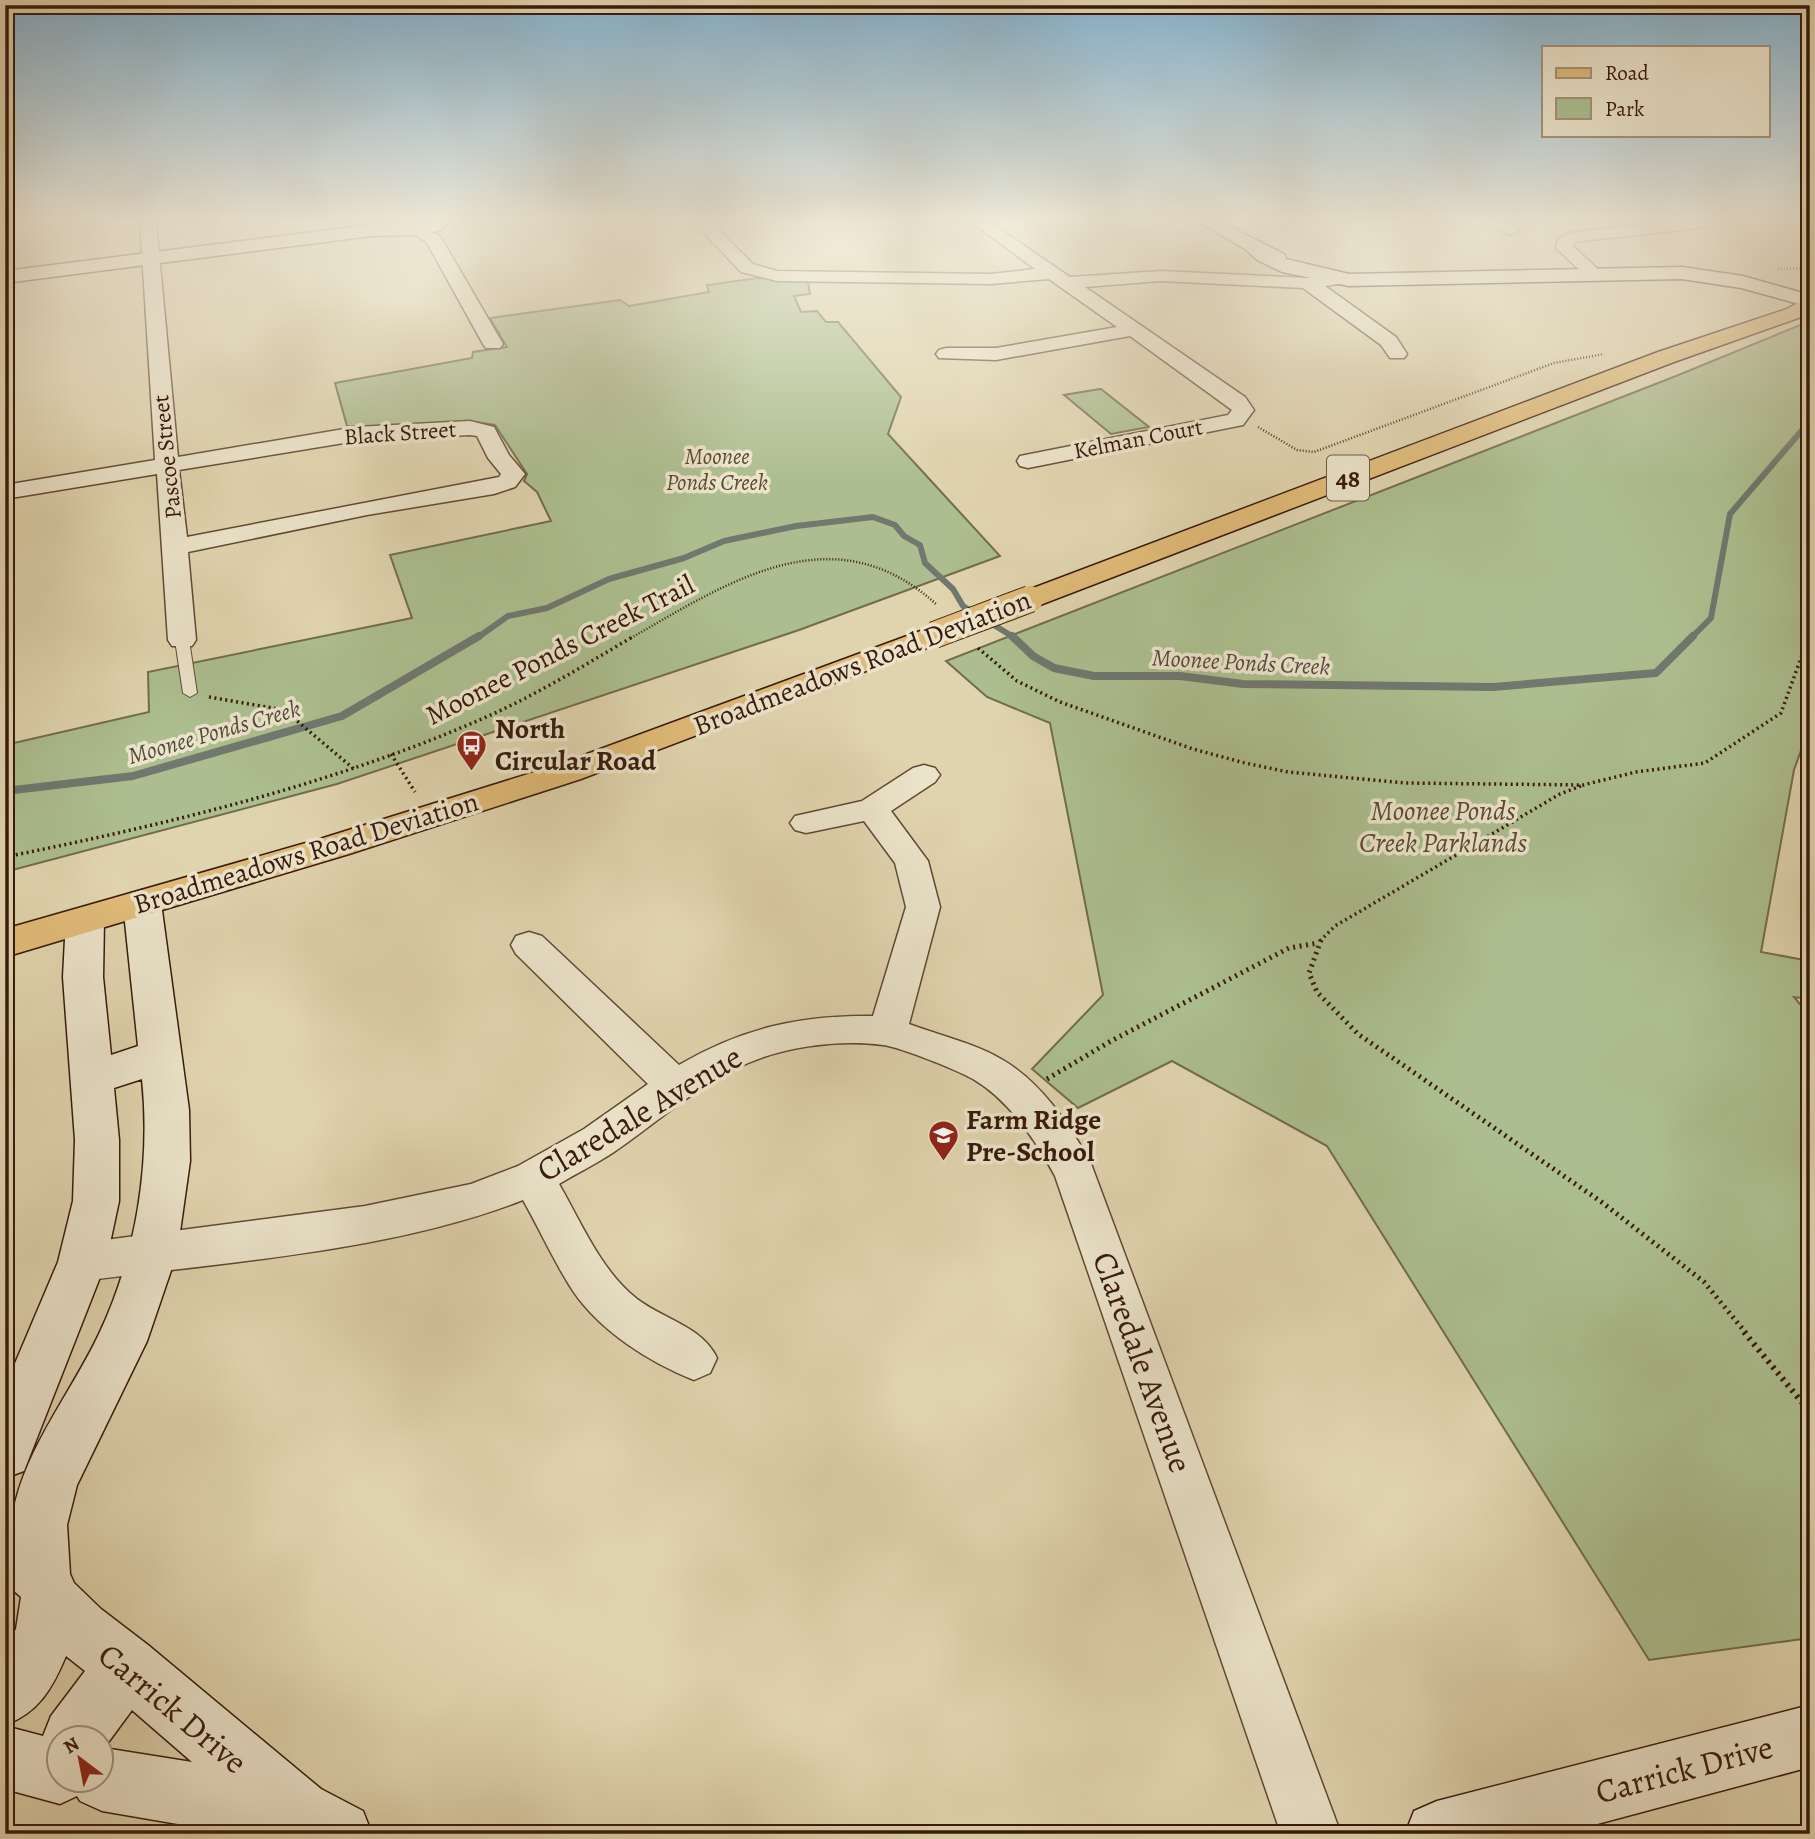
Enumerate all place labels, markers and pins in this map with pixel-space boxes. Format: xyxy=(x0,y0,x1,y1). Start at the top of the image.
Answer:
place label: North Circular Road xyxy=(495,710,657,780)
bus stop icon: North Circular Road xyxy=(455,728,489,772)
place label: Farm Ridge Pre-School xyxy=(966,1101,1101,1171)
school or university icon: Farm Ridge Pre-School xyxy=(926,1119,960,1163)

